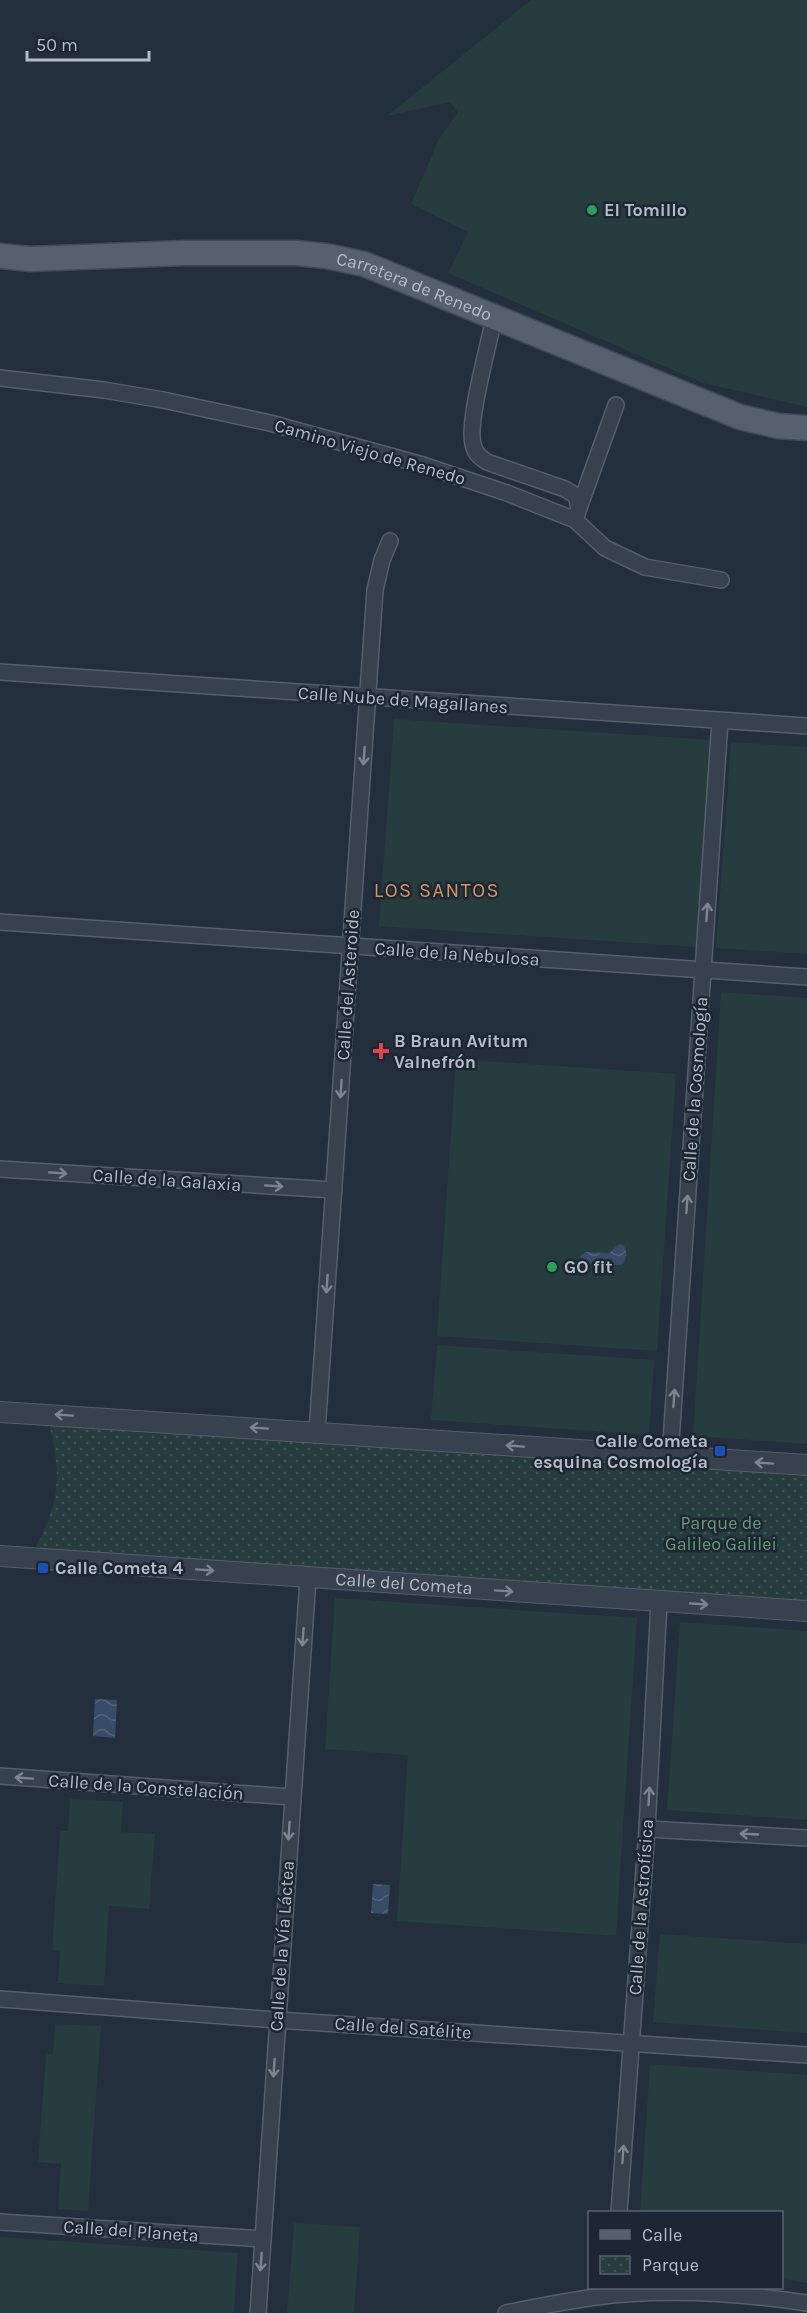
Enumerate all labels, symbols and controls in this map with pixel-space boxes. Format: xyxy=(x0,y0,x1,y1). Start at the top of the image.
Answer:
scale bar xyxy=(27,24,148,62)
text: 50 m xyxy=(36,34,78,56)
place label: El Tomillo xyxy=(604,199,687,221)
marker: El Tomillo xyxy=(585,203,599,217)
street label: Carretera de Renedo xyxy=(335,248,495,326)
street label: Camino Viejo de Renedo xyxy=(272,414,468,490)
street label: Calle Nube de Magallanes xyxy=(297,682,509,718)
one-way arrow xyxy=(358,746,369,766)
district label: LOS SANTOS xyxy=(374,879,500,902)
one-way arrow xyxy=(702,903,713,922)
street label: Calle del Asteroide xyxy=(332,909,364,1061)
street label: Calle de la Nebulosa xyxy=(374,937,540,971)
street label: Calle de la Cosmología xyxy=(678,996,712,1182)
place label: B Braun Avitum Valnefrón xyxy=(394,1030,528,1073)
marker: B Braun Avitum Valnefrón xyxy=(372,1042,390,1060)
one-way arrow xyxy=(335,1079,346,1099)
street label: Calle de la Galaxia xyxy=(92,1164,242,1196)
one-way arrow xyxy=(48,1167,68,1178)
one-way arrow xyxy=(263,1181,283,1192)
one-way arrow xyxy=(682,1194,693,1214)
place label: GO fit xyxy=(564,1256,613,1278)
marker: GO fit xyxy=(545,1260,559,1274)
one-way arrow xyxy=(321,1273,332,1293)
one-way arrow xyxy=(669,1389,680,1409)
one-way arrow xyxy=(55,1409,75,1420)
one-way arrow xyxy=(249,1422,269,1433)
place label: Calle Cometa esquina Cosmología xyxy=(534,1430,708,1473)
one-way arrow xyxy=(506,1440,526,1451)
marker: Calle Cometa esquina Cosmología xyxy=(713,1444,727,1458)
one-way arrow xyxy=(754,1457,774,1468)
park label: Parque de Galileo Galilei xyxy=(665,1512,777,1555)
place label: Calle Cometa 4 xyxy=(55,1557,183,1579)
marker: Calle Cometa 4 xyxy=(36,1561,50,1575)
one-way arrow xyxy=(194,1565,214,1576)
street label: Calle del Cometa xyxy=(335,1568,473,1599)
one-way arrow xyxy=(494,1586,514,1597)
one-way arrow xyxy=(688,1599,708,1610)
one-way arrow xyxy=(298,1626,309,1646)
street label: Calle de la Constelación xyxy=(48,1769,244,1805)
one-way arrow xyxy=(14,1772,34,1783)
one-way arrow xyxy=(644,1787,655,1807)
street label: Calle de la Astrofísica xyxy=(624,1818,658,1996)
one-way arrow xyxy=(284,1821,295,1841)
one-way arrow xyxy=(739,1829,759,1840)
street label: Calle de la Vía Láctea xyxy=(265,1860,299,2032)
street label: Calle del Satélite xyxy=(334,2012,472,2044)
one-way arrow xyxy=(268,2057,279,2077)
one-way arrow xyxy=(617,2145,628,2165)
legend xyxy=(588,2211,783,2289)
street label: Calle del Planeta xyxy=(63,2215,199,2247)
text: Calle xyxy=(642,2224,682,2246)
one-way arrow xyxy=(256,2252,267,2272)
text: Parque xyxy=(642,2254,699,2276)

